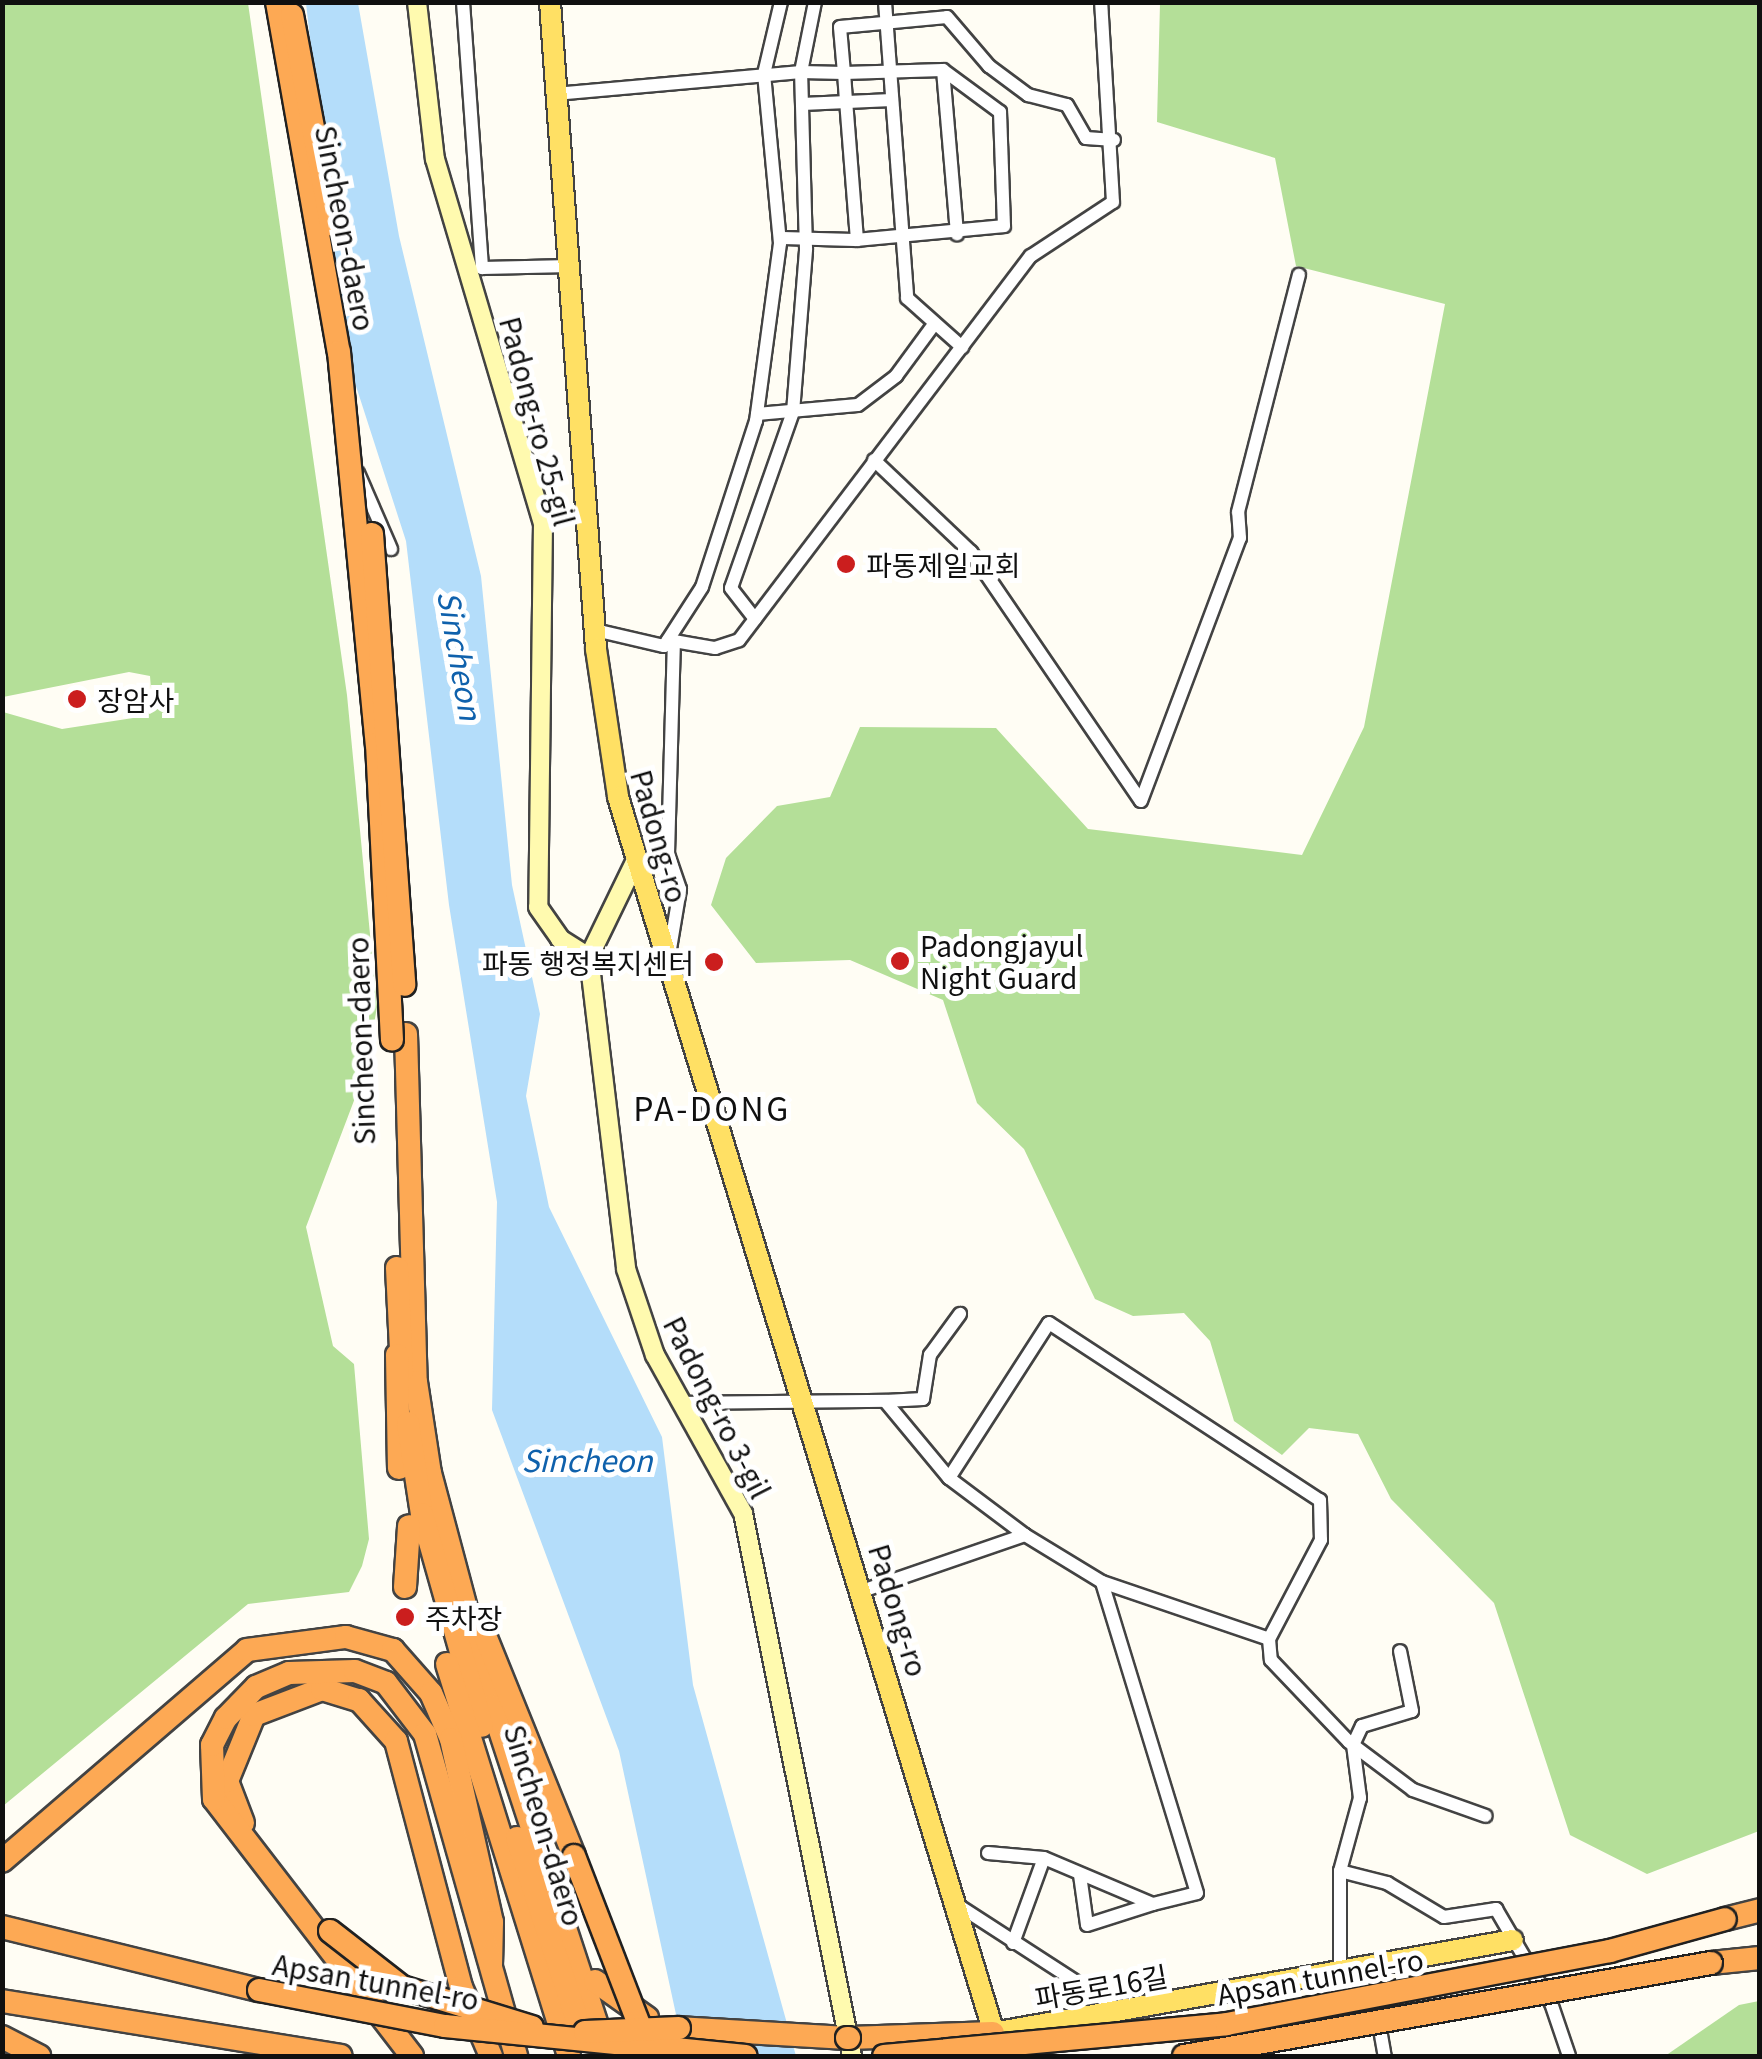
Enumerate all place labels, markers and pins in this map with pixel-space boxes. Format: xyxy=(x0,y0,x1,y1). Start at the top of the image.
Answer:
place label: 파동제일교회 xyxy=(866,547,1021,581)
marker: 파동제일교회 xyxy=(835,553,857,575)
place label: 장암사 xyxy=(97,682,174,716)
marker: 장암사 xyxy=(66,688,88,710)
place label: Padongjayul Night Guard xyxy=(920,928,1083,994)
place label: 파동 행정복지센터 xyxy=(482,945,694,979)
marker: Padongjayul Night Guard xyxy=(889,950,911,972)
marker: 파동 행정복지센터 xyxy=(703,951,725,973)
place label: 주차장 xyxy=(425,1600,502,1634)
marker: 주차장 xyxy=(394,1606,416,1628)

